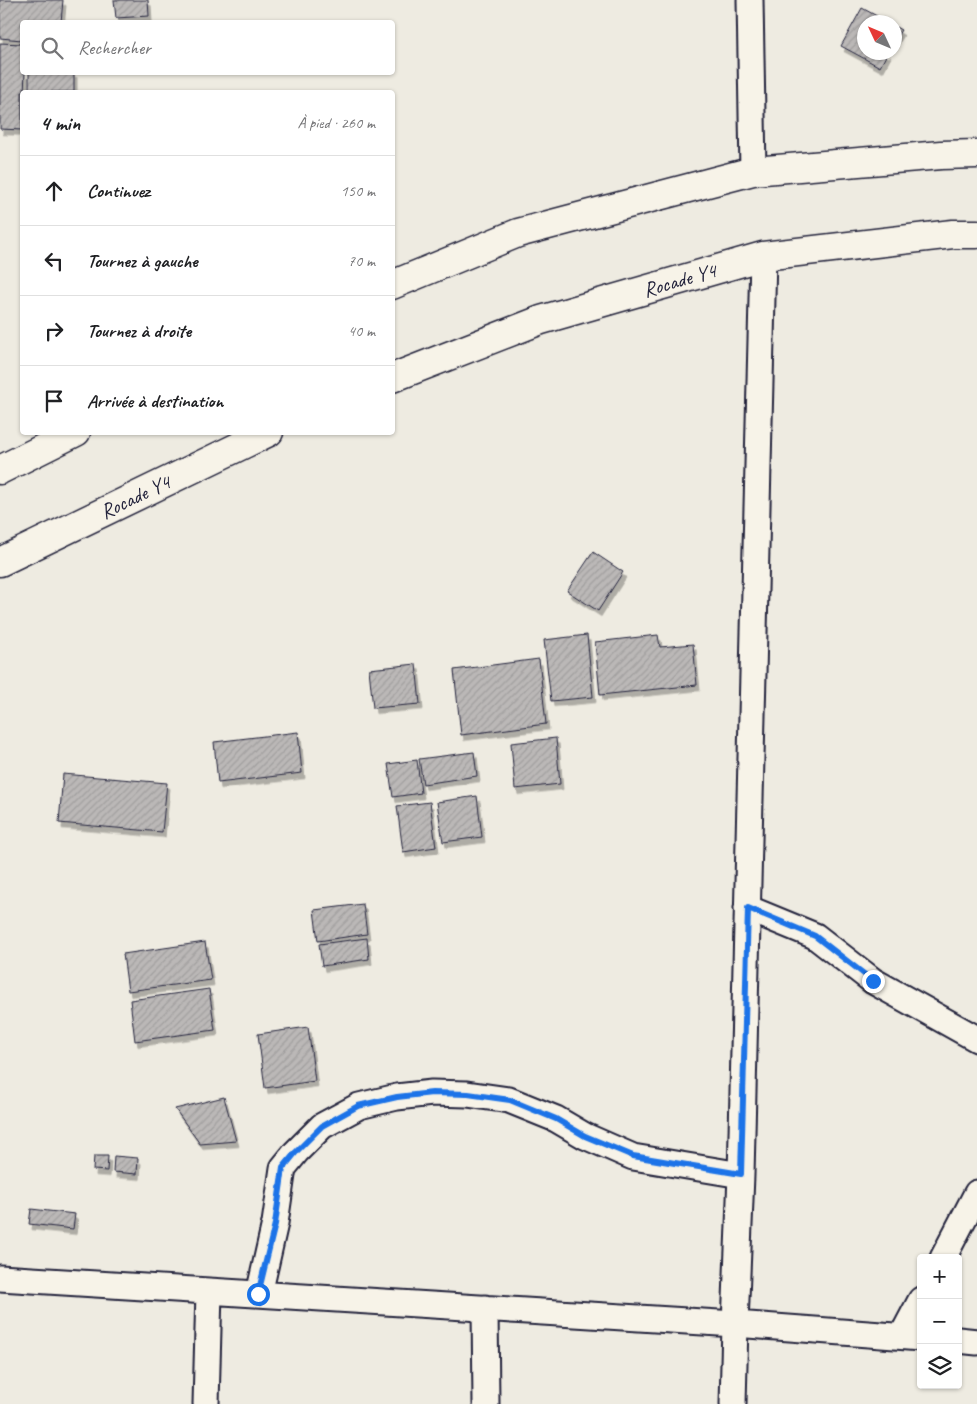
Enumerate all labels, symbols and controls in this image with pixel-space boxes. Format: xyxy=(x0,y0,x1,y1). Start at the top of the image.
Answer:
north arrow xyxy=(857,15,902,60)
search box xyxy=(20,20,395,75)
icon: search xyxy=(38,34,66,62)
text: Rechercher xyxy=(78,36,151,60)
text: 4 min xyxy=(40,110,80,136)
text: À pied · 260 m xyxy=(297,113,375,133)
icon: ahead xyxy=(40,177,68,205)
text: Continuez xyxy=(87,179,150,203)
text: 150 m xyxy=(341,181,375,201)
icon: left xyxy=(40,247,68,275)
text: Tournez à gauche xyxy=(87,249,198,273)
text: 70 m xyxy=(348,251,375,271)
street label: Rocade Y4 xyxy=(640,257,721,303)
icon: right xyxy=(40,317,68,345)
text: Tournez à droite xyxy=(87,319,191,343)
text: 40 m xyxy=(348,321,375,341)
icon: arrive xyxy=(40,387,68,415)
text: Arrivée à destination xyxy=(87,389,223,413)
street label: Rocade Y4 xyxy=(96,468,177,525)
route end xyxy=(862,970,885,993)
map controls xyxy=(917,1254,962,1389)
button: + xyxy=(917,1254,962,1299)
route start xyxy=(247,1283,270,1306)
button: − xyxy=(917,1299,962,1344)
button: layers xyxy=(917,1344,962,1389)

